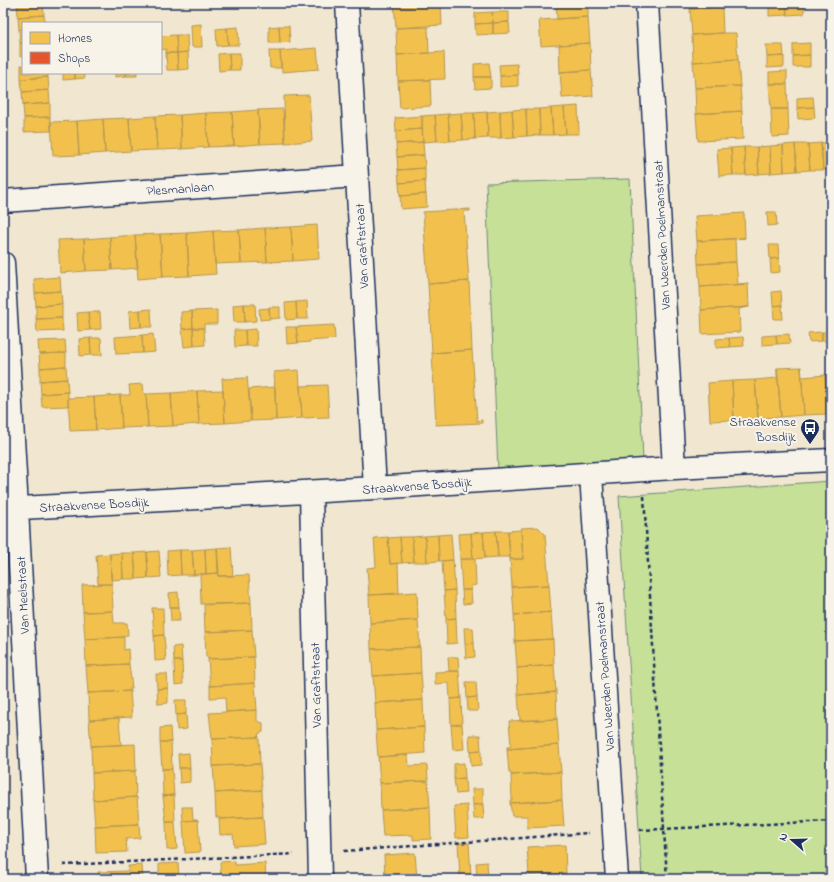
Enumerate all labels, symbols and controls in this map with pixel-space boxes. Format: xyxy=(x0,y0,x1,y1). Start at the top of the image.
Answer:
legend xyxy=(22,22,162,74)
text: Homes xyxy=(58,30,92,48)
text: Shops xyxy=(58,50,90,68)
street label: Van Weerden Poelmanstraat xyxy=(649,159,676,311)
street label: Plesmanlaan xyxy=(146,178,214,201)
street label: Van Graftstraat xyxy=(351,202,374,290)
place label: Straakvense Bosdijk xyxy=(729,413,796,447)
bus stop icon: Straakvense Bosdijk xyxy=(799,417,821,445)
street label: Straakvense Bosdijk xyxy=(362,473,473,500)
street label: Straakvense Bosdijk xyxy=(39,493,150,518)
street label: Van Meelstraat xyxy=(12,555,35,635)
street label: Van Weerden Poelmanstraat xyxy=(591,600,620,752)
street label: Van Graftstraat xyxy=(306,642,327,729)
north arrow xyxy=(772,820,812,860)
text: N xyxy=(775,831,792,843)

